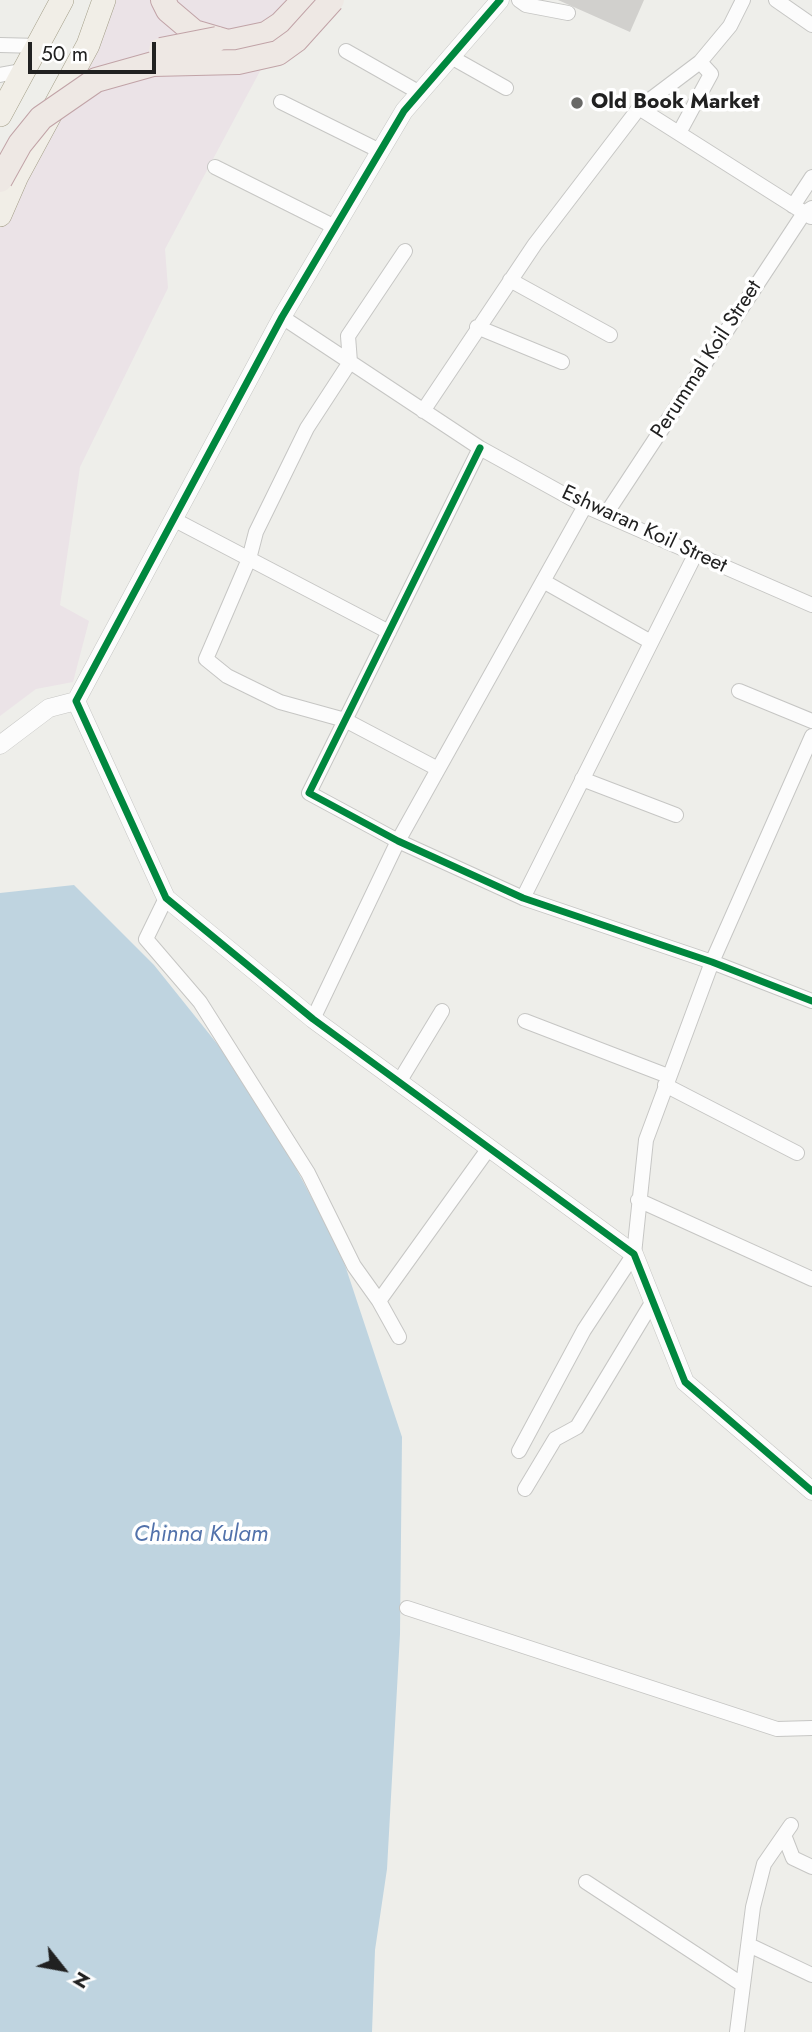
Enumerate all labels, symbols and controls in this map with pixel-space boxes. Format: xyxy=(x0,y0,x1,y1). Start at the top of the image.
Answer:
scale bar xyxy=(32,28,159,72)
text: 50 m xyxy=(41,39,88,69)
place label: Old Book Market xyxy=(591,90,759,116)
marker: Old Book Market xyxy=(569,95,585,111)
street label: Perummal Koil Street xyxy=(647,276,767,444)
street label: Eshwaran Koil Street xyxy=(557,481,731,579)
water label: Chinna Kulam xyxy=(134,1521,268,1549)
north arrow xyxy=(28,1934,98,2004)
text: N xyxy=(66,1967,97,1993)

